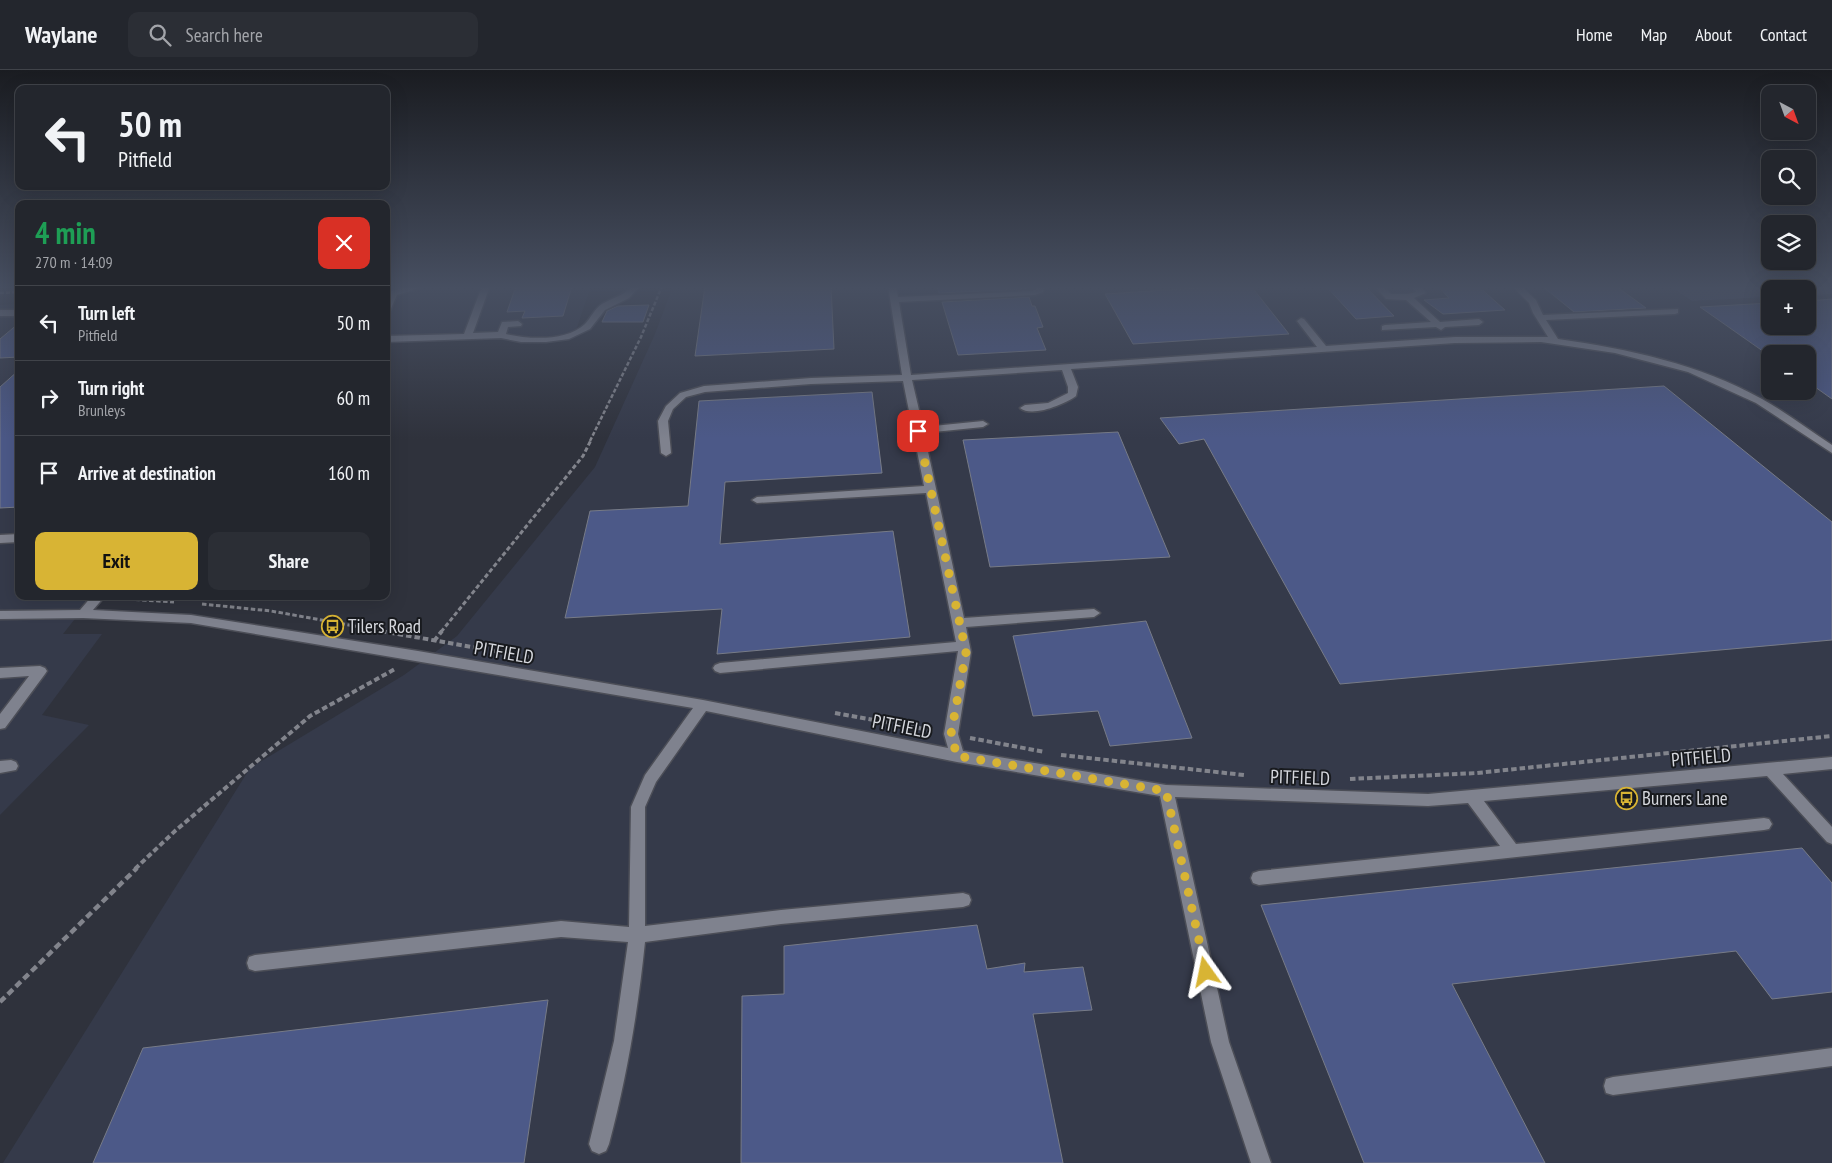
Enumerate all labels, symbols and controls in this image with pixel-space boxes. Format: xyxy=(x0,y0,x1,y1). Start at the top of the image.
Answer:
search box xyxy=(128,12,478,57)
text: Waylane xyxy=(25,19,98,50)
icon: search xyxy=(146,21,174,49)
text: Search here xyxy=(186,23,263,47)
text: Home xyxy=(1576,23,1613,46)
text: Map xyxy=(1641,23,1667,46)
text: About xyxy=(1695,23,1732,46)
text: Contact xyxy=(1760,23,1807,46)
north arrow xyxy=(1761,85,1816,140)
map controls xyxy=(1761,85,1816,400)
text: 50 m xyxy=(118,101,182,147)
icon: left xyxy=(35,105,100,170)
text: Pitfield xyxy=(118,145,172,173)
button: search xyxy=(1761,150,1816,205)
text: 4 min xyxy=(35,213,96,252)
button: layers xyxy=(1761,215,1816,270)
button: close xyxy=(318,217,370,269)
text: 270 m · 14:09 xyxy=(35,252,113,272)
button: + xyxy=(1761,280,1816,335)
text: Turn left xyxy=(78,301,135,325)
icon: left xyxy=(35,309,63,337)
text: 50 m xyxy=(337,311,370,335)
text: Pitfield xyxy=(78,325,117,345)
button: − xyxy=(1761,345,1816,400)
text: Turn right xyxy=(78,376,144,400)
icon: right xyxy=(35,384,63,412)
text: 60 m xyxy=(337,386,370,410)
text: Brunleys xyxy=(78,400,125,420)
pin xyxy=(897,410,939,452)
icon: arrive xyxy=(904,417,932,445)
icon: arrive xyxy=(35,459,63,487)
text: Arrive at destination xyxy=(78,461,216,485)
text: 160 m xyxy=(328,461,370,485)
button: Exit xyxy=(35,532,198,590)
button: Share xyxy=(208,532,370,590)
bus stop icon: Tilers Road xyxy=(320,614,344,638)
place label: Tilers Road xyxy=(348,614,421,638)
street label: PITFIELD xyxy=(472,635,536,669)
street label: PITFIELD xyxy=(870,709,934,743)
street label: PITFIELD xyxy=(1670,742,1732,772)
street label: PITFIELD xyxy=(1270,764,1330,790)
bus stop icon: Burners Lane xyxy=(1614,786,1638,810)
place label: Burners Lane xyxy=(1642,786,1728,810)
position arrow xyxy=(1179,945,1231,997)

